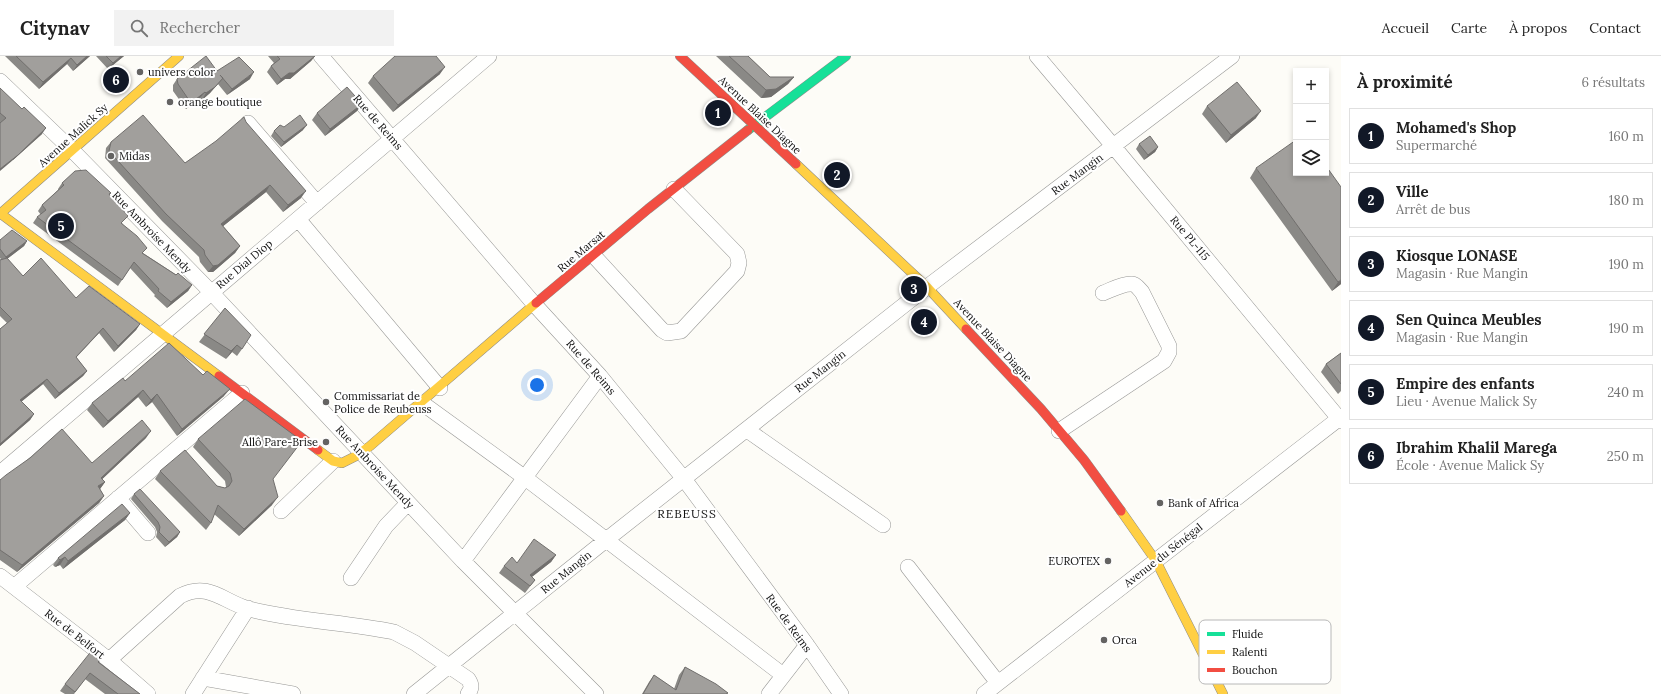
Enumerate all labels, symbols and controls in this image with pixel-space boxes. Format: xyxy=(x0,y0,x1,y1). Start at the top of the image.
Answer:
search box xyxy=(114,10,394,46)
text: Citynav xyxy=(20,16,90,40)
icon: search xyxy=(128,17,150,39)
text: Rechercher xyxy=(160,18,240,37)
text: Accueil xyxy=(1382,19,1429,37)
text: Carte xyxy=(1451,19,1487,37)
text: À propos xyxy=(1509,19,1567,37)
text: Contact xyxy=(1589,19,1641,37)
pin: 6 xyxy=(103,65,129,95)
place label: univers color xyxy=(148,65,215,79)
marker: univers color xyxy=(135,67,145,77)
map controls xyxy=(1293,68,1329,176)
button: + xyxy=(1293,68,1329,104)
text: À proximité xyxy=(1357,71,1453,93)
street label: Avenue Blaise Diagne xyxy=(715,72,804,157)
text: 6 résultats xyxy=(1581,74,1645,91)
street label: Rue de Reims xyxy=(350,92,406,152)
place label: orange boutique xyxy=(178,95,262,109)
marker: orange boutique xyxy=(165,97,175,107)
pin: 1 xyxy=(705,98,731,128)
street label: Avenue Malick Sy xyxy=(35,100,111,171)
button: − xyxy=(1293,104,1329,140)
text: Mohamed's Shop xyxy=(1396,118,1516,137)
text: 1 xyxy=(1368,128,1374,145)
text: 160 m xyxy=(1609,128,1644,145)
text: Supermarché xyxy=(1396,137,1477,154)
button: layers xyxy=(1293,140,1329,176)
place label: Midas xyxy=(119,149,150,163)
street label: Rue Mangin xyxy=(1048,150,1106,198)
marker: Midas xyxy=(106,151,116,161)
pin: 2 xyxy=(824,160,850,190)
text: Ville xyxy=(1396,182,1429,201)
street label: Rue Ambroise Mendy xyxy=(109,188,195,276)
text: 2 xyxy=(1368,192,1374,209)
text: 180 m xyxy=(1609,192,1644,209)
text: Arrêt de bus xyxy=(1396,201,1470,218)
pin: 5 xyxy=(48,211,74,241)
street label: Rue PL-115 xyxy=(1167,213,1213,263)
street label: Rue Marsat xyxy=(554,227,608,275)
street label: Rue Dial Diop xyxy=(213,236,275,292)
text: Kiosque LONASE xyxy=(1396,246,1517,265)
text: 3 xyxy=(1367,256,1375,273)
text: 190 m xyxy=(1609,256,1644,273)
text: Magasin · Rue Mangin xyxy=(1396,265,1528,282)
pin: 3 xyxy=(901,274,927,304)
street label: Avenue Blaise Diagne xyxy=(950,295,1035,384)
pin: 4 xyxy=(911,307,937,337)
text: Sen Quinca Meubles xyxy=(1396,310,1542,329)
text: 4 xyxy=(1367,320,1375,337)
text: 190 m xyxy=(1609,320,1644,337)
text: Magasin · Rue Mangin xyxy=(1396,329,1528,346)
street label: Rue de Reims xyxy=(563,337,619,397)
street label: Rue Mangin xyxy=(792,347,849,395)
text: Empire des enfants xyxy=(1396,374,1535,393)
your location xyxy=(527,375,547,395)
text: 5 xyxy=(1367,384,1375,401)
text: 240 m xyxy=(1607,384,1644,401)
place label: Commissariat de Police de Reubeuss xyxy=(334,389,432,416)
text: Lieu · Avenue Malick Sy xyxy=(1396,393,1537,410)
marker: Commissariat de Police de Reubeuss xyxy=(321,397,331,407)
street label: Rue Ambroise Mendy xyxy=(333,423,417,512)
place label: Allô Pare-Brise xyxy=(241,435,318,449)
marker: Allô Pare-Brise xyxy=(321,437,331,447)
text: Ibrahim Khalil Marega xyxy=(1396,438,1557,457)
text: 6 xyxy=(1367,448,1375,465)
text: 250 m xyxy=(1607,448,1644,465)
text: École · Avenue Malick Sy xyxy=(1396,457,1544,474)
place label: Bank of Africa xyxy=(1168,496,1239,510)
marker: Bank of Africa xyxy=(1155,498,1165,508)
district label: REBEUSS xyxy=(657,506,717,521)
street label: Avenue du Sénégal xyxy=(1120,520,1205,591)
street label: Rue Mangin xyxy=(538,547,594,597)
place label: EUROTEX xyxy=(1048,554,1101,568)
marker: EUROTEX xyxy=(1103,556,1113,566)
street label: Rue de Reims xyxy=(763,591,815,655)
street label: Rue de Belfort xyxy=(42,606,109,662)
legend xyxy=(1199,620,1331,684)
text: Fluide xyxy=(1232,627,1263,641)
place label: Orca xyxy=(1112,633,1137,647)
marker: Orca xyxy=(1099,635,1109,645)
text: Ralenti xyxy=(1232,645,1267,659)
text: Bouchon xyxy=(1232,663,1278,677)

